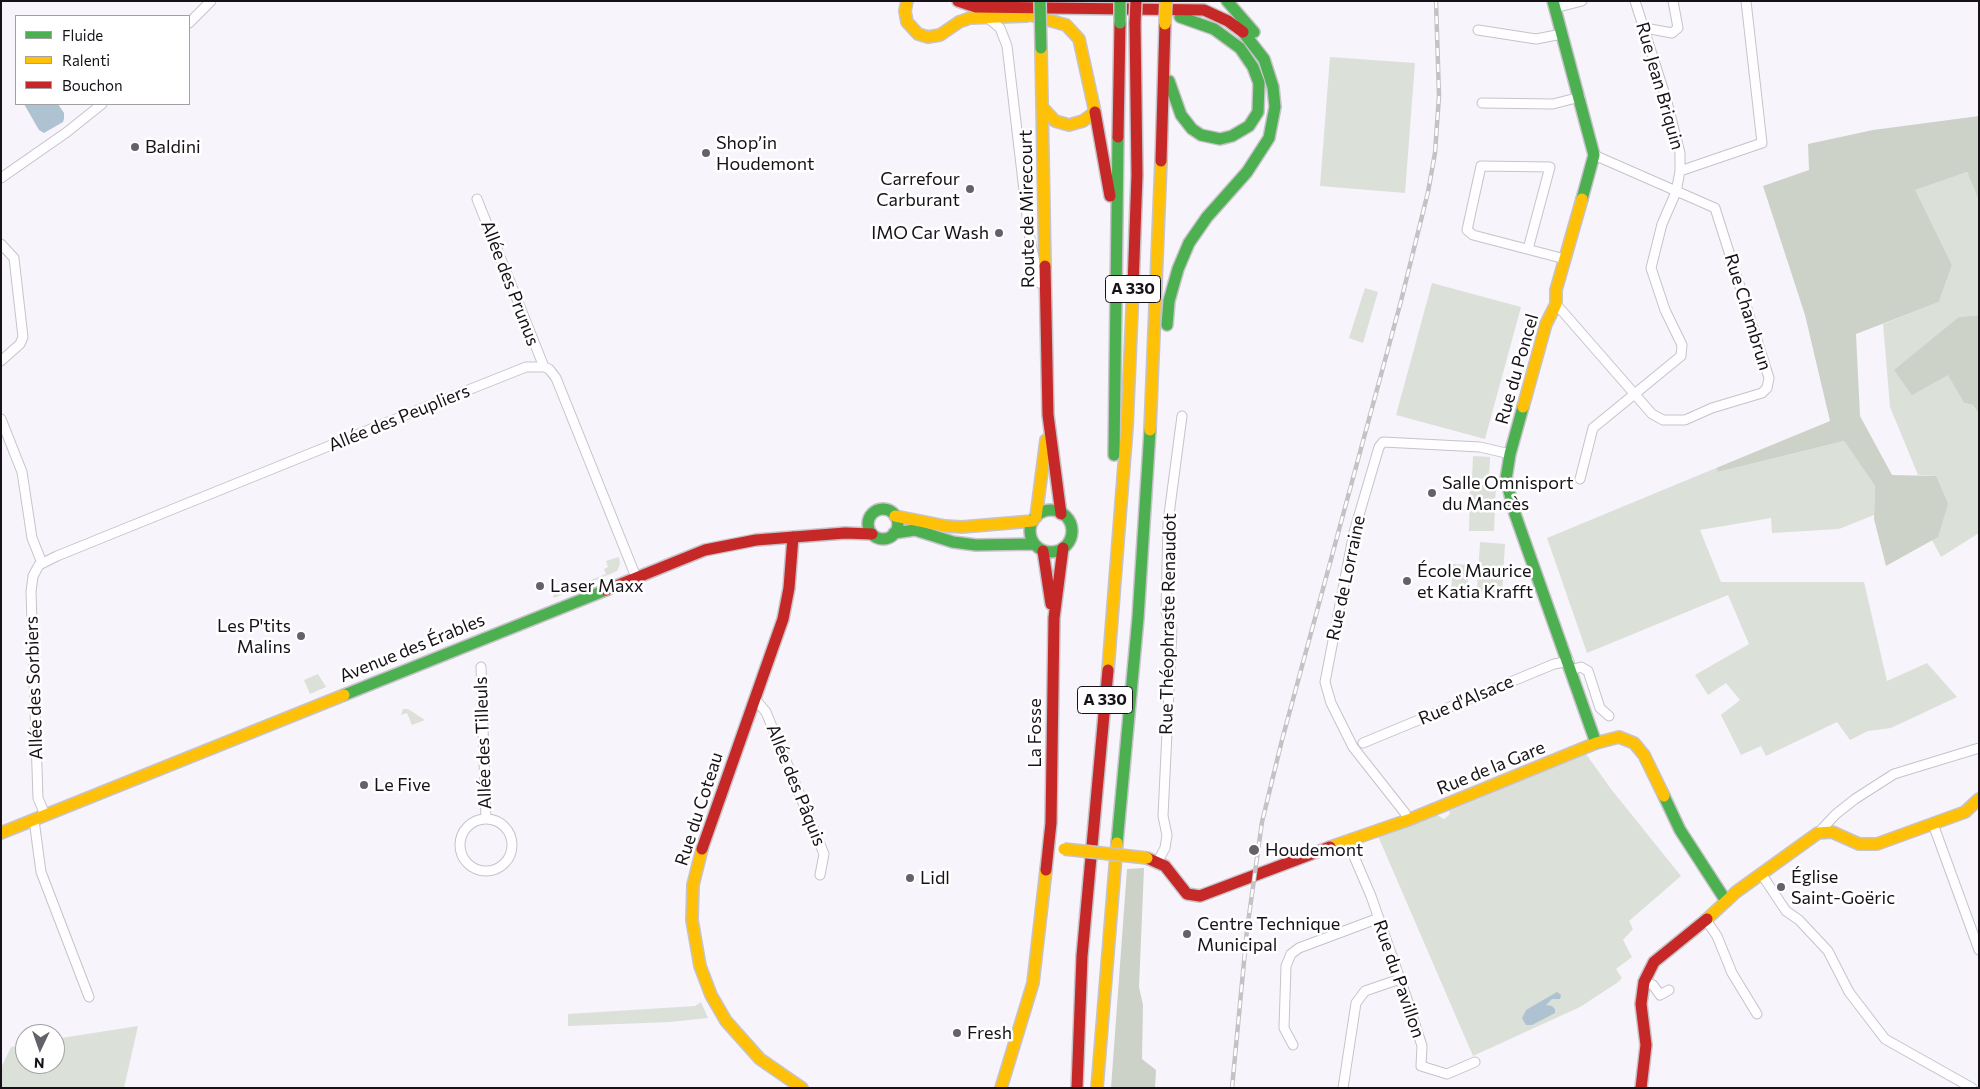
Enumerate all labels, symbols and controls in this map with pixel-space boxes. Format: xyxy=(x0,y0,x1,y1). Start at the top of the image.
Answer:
legend xyxy=(15,15,190,105)
street label: Rue Jean Briquin xyxy=(1631,20,1689,152)
text: Fluide xyxy=(62,26,103,44)
text: Ralenti xyxy=(62,51,110,69)
text: Bouchon xyxy=(62,76,123,94)
street label: Route de Mirecourt xyxy=(1015,130,1039,288)
place label: Shop’in Houdemont xyxy=(716,132,814,174)
place label: Baldini xyxy=(145,136,201,158)
marker: Baldini xyxy=(129,141,141,153)
marker: Shop’in Houdemont xyxy=(700,147,712,159)
place label: Carrefour Carburant xyxy=(876,168,960,210)
marker: Carrefour Carburant xyxy=(964,183,976,195)
street label: Allée des Prunus xyxy=(476,217,544,349)
place label: IMO Car Wash xyxy=(871,222,989,244)
marker: IMO Car Wash xyxy=(993,227,1005,239)
street label: Rue Chambrun xyxy=(1720,251,1776,373)
road number: A 330 xyxy=(1106,276,1160,302)
street label: Rue du Poncel xyxy=(1491,311,1543,427)
street label: Allée des Peupliers xyxy=(325,380,473,456)
place label: Salle Omnisport du Mancès xyxy=(1442,472,1574,514)
marker: Salle Omnisport du Mancès xyxy=(1426,487,1438,499)
street label: Rue Théophraste Renaudot xyxy=(1155,513,1181,735)
street label: Rue de Lorraine xyxy=(1322,513,1370,643)
place label: École Maurice et Katia Krafft xyxy=(1417,560,1533,602)
place label: Laser Maxx xyxy=(550,575,644,597)
marker: École Maurice et Katia Krafft xyxy=(1401,575,1413,587)
marker: Laser Maxx xyxy=(534,580,546,592)
street label: Avenue des Érables xyxy=(336,609,488,687)
place label: Les P'tits Malins xyxy=(217,615,291,658)
street label: Allée des Sorbiers xyxy=(21,616,47,760)
marker: Les P'tits Malins xyxy=(295,630,307,642)
street label: Rue d'Alsace xyxy=(1415,670,1517,730)
street label: Allée des Tilleuls xyxy=(470,676,496,810)
road number: A 330 xyxy=(1078,686,1132,714)
street label: La Fosse xyxy=(1024,698,1046,768)
street label: Allée des Pâquis xyxy=(762,721,830,849)
street label: Rue de la Gare xyxy=(1434,737,1548,799)
street label: Rue du Coteau xyxy=(670,750,728,868)
place label: Le Five xyxy=(374,774,431,796)
marker: Le Five xyxy=(358,779,370,791)
place label: Houdemont xyxy=(1265,839,1363,861)
marker: Houdemont xyxy=(1247,843,1261,857)
place label: Église Saint-Goëric xyxy=(1791,866,1895,909)
place label: Lidl xyxy=(920,867,950,889)
marker: Lidl xyxy=(904,872,916,884)
marker: Église Saint-Goëric xyxy=(1775,881,1787,893)
place label: Centre Technique Municipal xyxy=(1197,913,1340,956)
street label: Rue du Pavillon xyxy=(1369,917,1429,1041)
marker: Centre Technique Municipal xyxy=(1181,928,1193,940)
place label: Fresh xyxy=(967,1022,1012,1044)
north arrow xyxy=(15,1024,65,1074)
marker: Fresh xyxy=(951,1027,963,1039)
text: N xyxy=(34,1055,45,1072)

